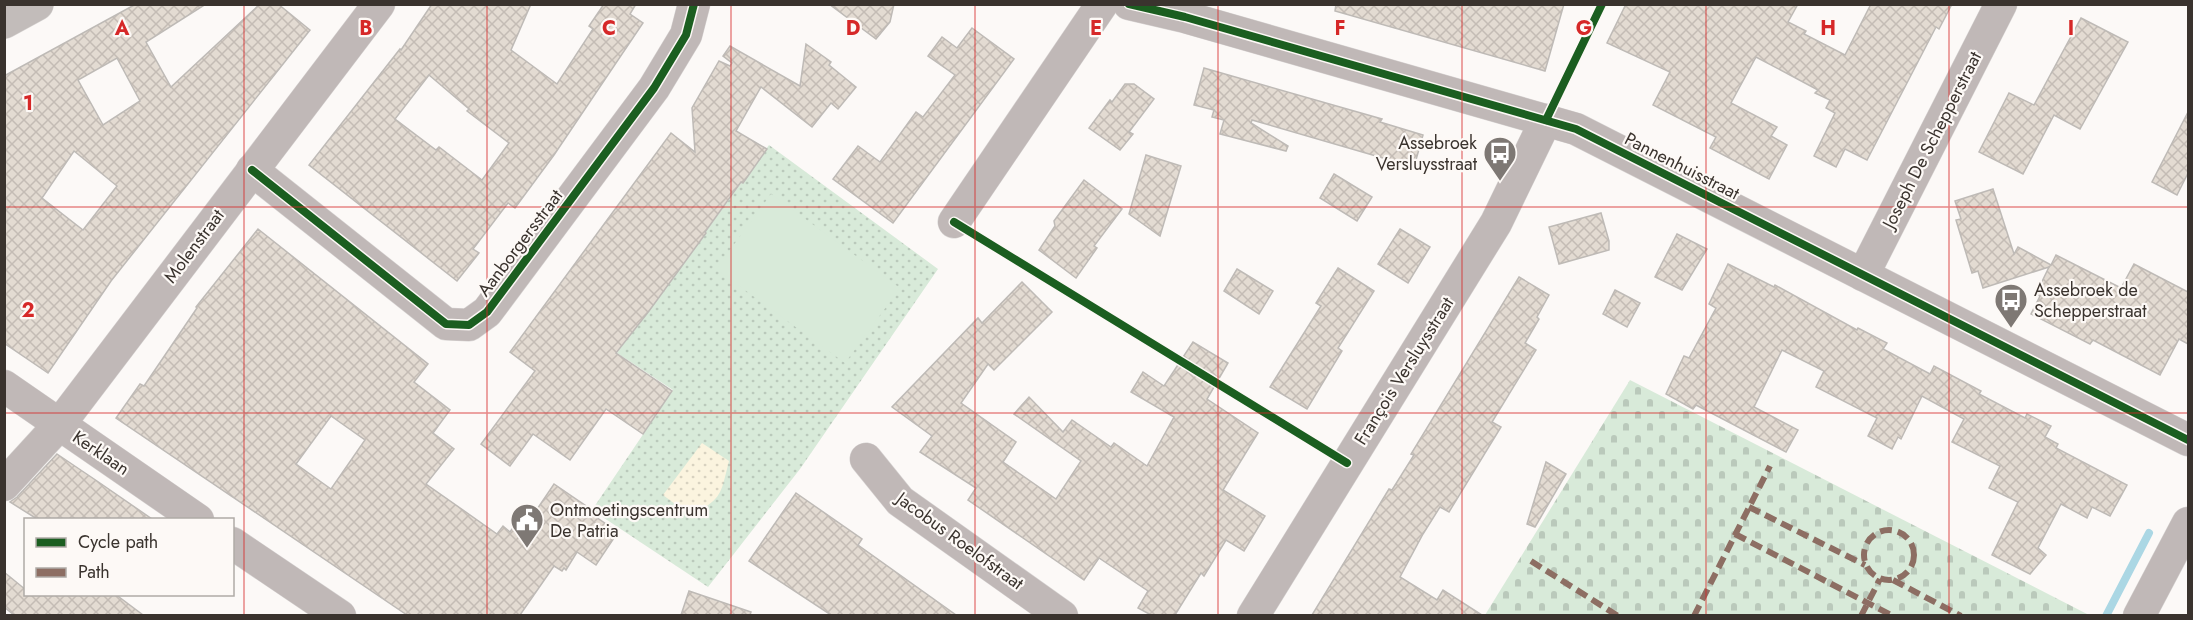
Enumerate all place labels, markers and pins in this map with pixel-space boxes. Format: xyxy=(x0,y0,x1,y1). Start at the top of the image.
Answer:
place label: Assebroek Versluysstraat xyxy=(1376,130,1478,177)
bus stop icon: Assebroek Versluysstraat xyxy=(1482,135,1518,182)
place label: Assebroek de Schepperstraat xyxy=(2034,277,2147,324)
bus stop icon: Assebroek de Schepperstraat xyxy=(1993,282,2029,329)
place label: Ontmoetingscentrum De Patria xyxy=(550,497,708,544)
public building icon: Ontmoetingscentrum De Patria xyxy=(509,502,545,549)

